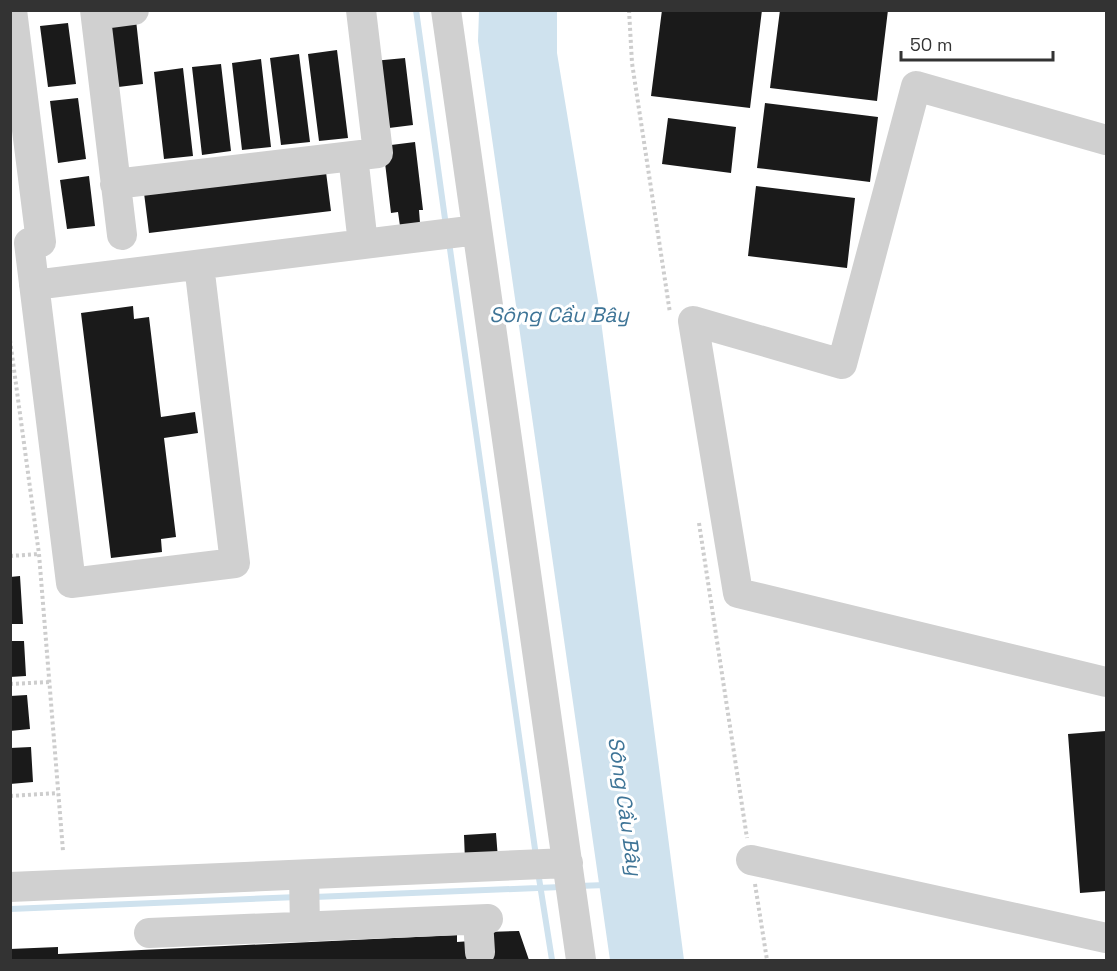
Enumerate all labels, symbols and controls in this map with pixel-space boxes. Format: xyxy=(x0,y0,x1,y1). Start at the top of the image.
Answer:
scale bar xyxy=(901,24,1052,62)
text: 50 m xyxy=(910,33,952,56)
water label: Sông Cầu Bây xyxy=(489,301,630,328)
water label: Sông Cầu Bây xyxy=(602,735,649,878)

